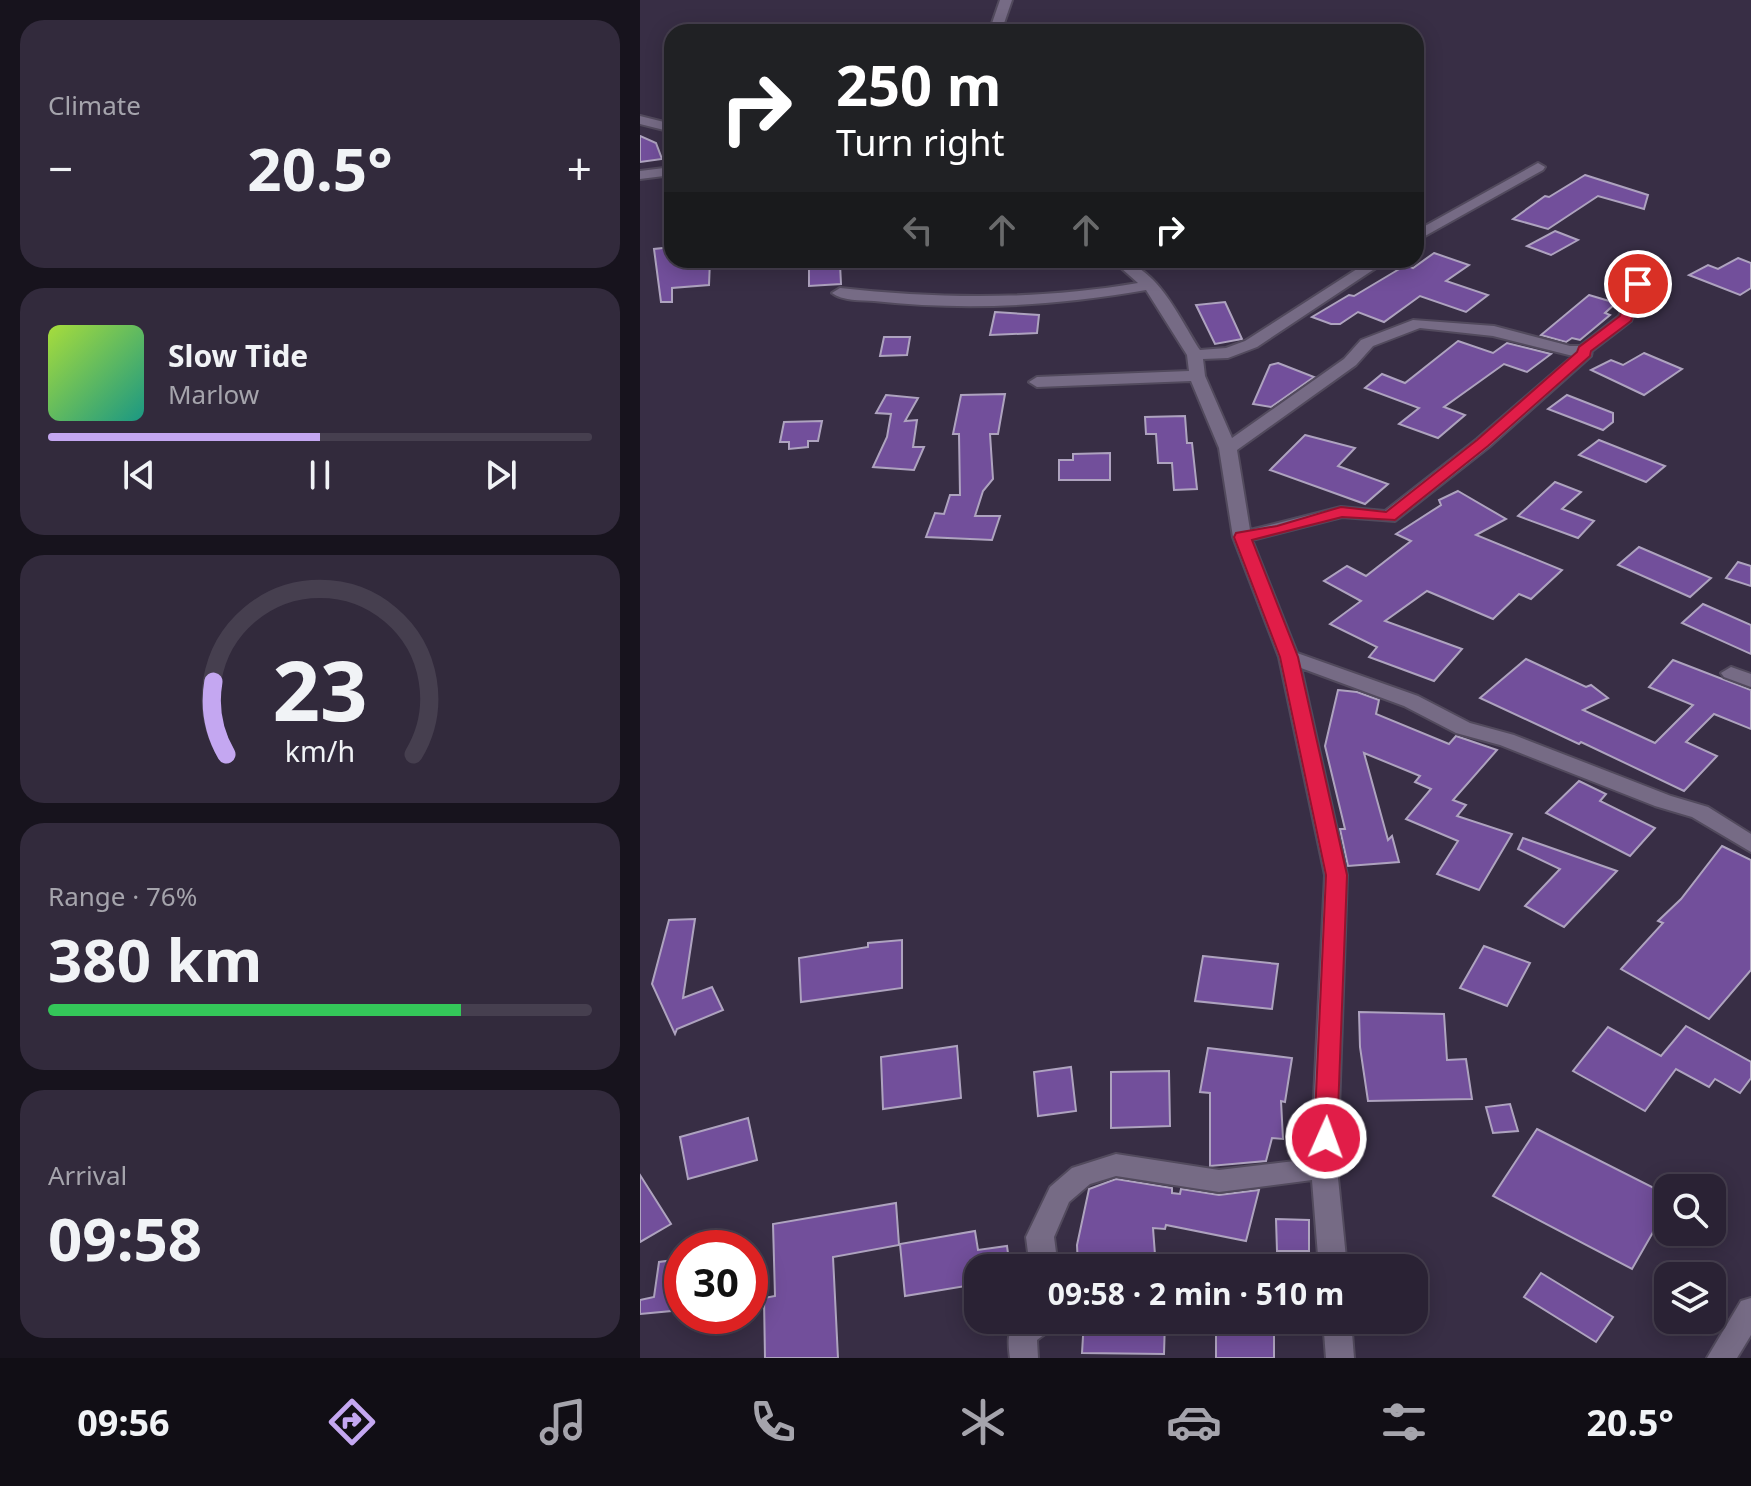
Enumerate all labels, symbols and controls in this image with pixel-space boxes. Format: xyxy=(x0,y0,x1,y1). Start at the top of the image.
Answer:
text: 250 m xyxy=(836,46,1001,122)
icon: right xyxy=(704,56,808,160)
text: Climate xyxy=(48,87,141,123)
text: Turn right xyxy=(836,118,1004,167)
text: 20.5° xyxy=(247,127,393,209)
text: − xyxy=(48,138,73,198)
text: + xyxy=(567,138,592,198)
icon: left xyxy=(896,208,940,252)
icon: ahead xyxy=(980,208,1024,252)
icon: ahead xyxy=(1064,208,1108,252)
icon: right xyxy=(1148,208,1192,252)
pin xyxy=(1604,250,1672,318)
icon: arrive xyxy=(1616,262,1660,306)
text: Slow Tide xyxy=(168,335,308,376)
text: Marlow xyxy=(168,376,259,412)
icon: previous xyxy=(117,453,161,497)
icon: pause xyxy=(298,453,342,497)
icon: next xyxy=(479,453,523,497)
text: 23 xyxy=(272,632,368,745)
text: km/h xyxy=(285,731,355,770)
text: Range · 76% xyxy=(48,878,197,914)
text: 380 km xyxy=(48,918,262,1000)
position arrow xyxy=(1284,1096,1368,1180)
text: Arrival xyxy=(48,1157,127,1193)
map controls xyxy=(1654,1174,1726,1334)
button: search xyxy=(1654,1174,1726,1246)
text: 09:58 xyxy=(48,1197,202,1279)
speed limit sign: 30 xyxy=(664,1230,768,1334)
button: layers xyxy=(1654,1262,1726,1334)
text: 09:58 · 2 min · 510 m xyxy=(1048,1273,1344,1314)
icon: directions xyxy=(324,1394,380,1450)
icon: music xyxy=(535,1394,591,1450)
icon: phone xyxy=(745,1394,801,1450)
icon: climate xyxy=(955,1394,1011,1450)
icon: car xyxy=(1166,1394,1222,1450)
icon: filters xyxy=(1376,1394,1432,1450)
text: 09:56 xyxy=(77,1398,170,1447)
text: 20.5° xyxy=(1587,1398,1674,1447)

